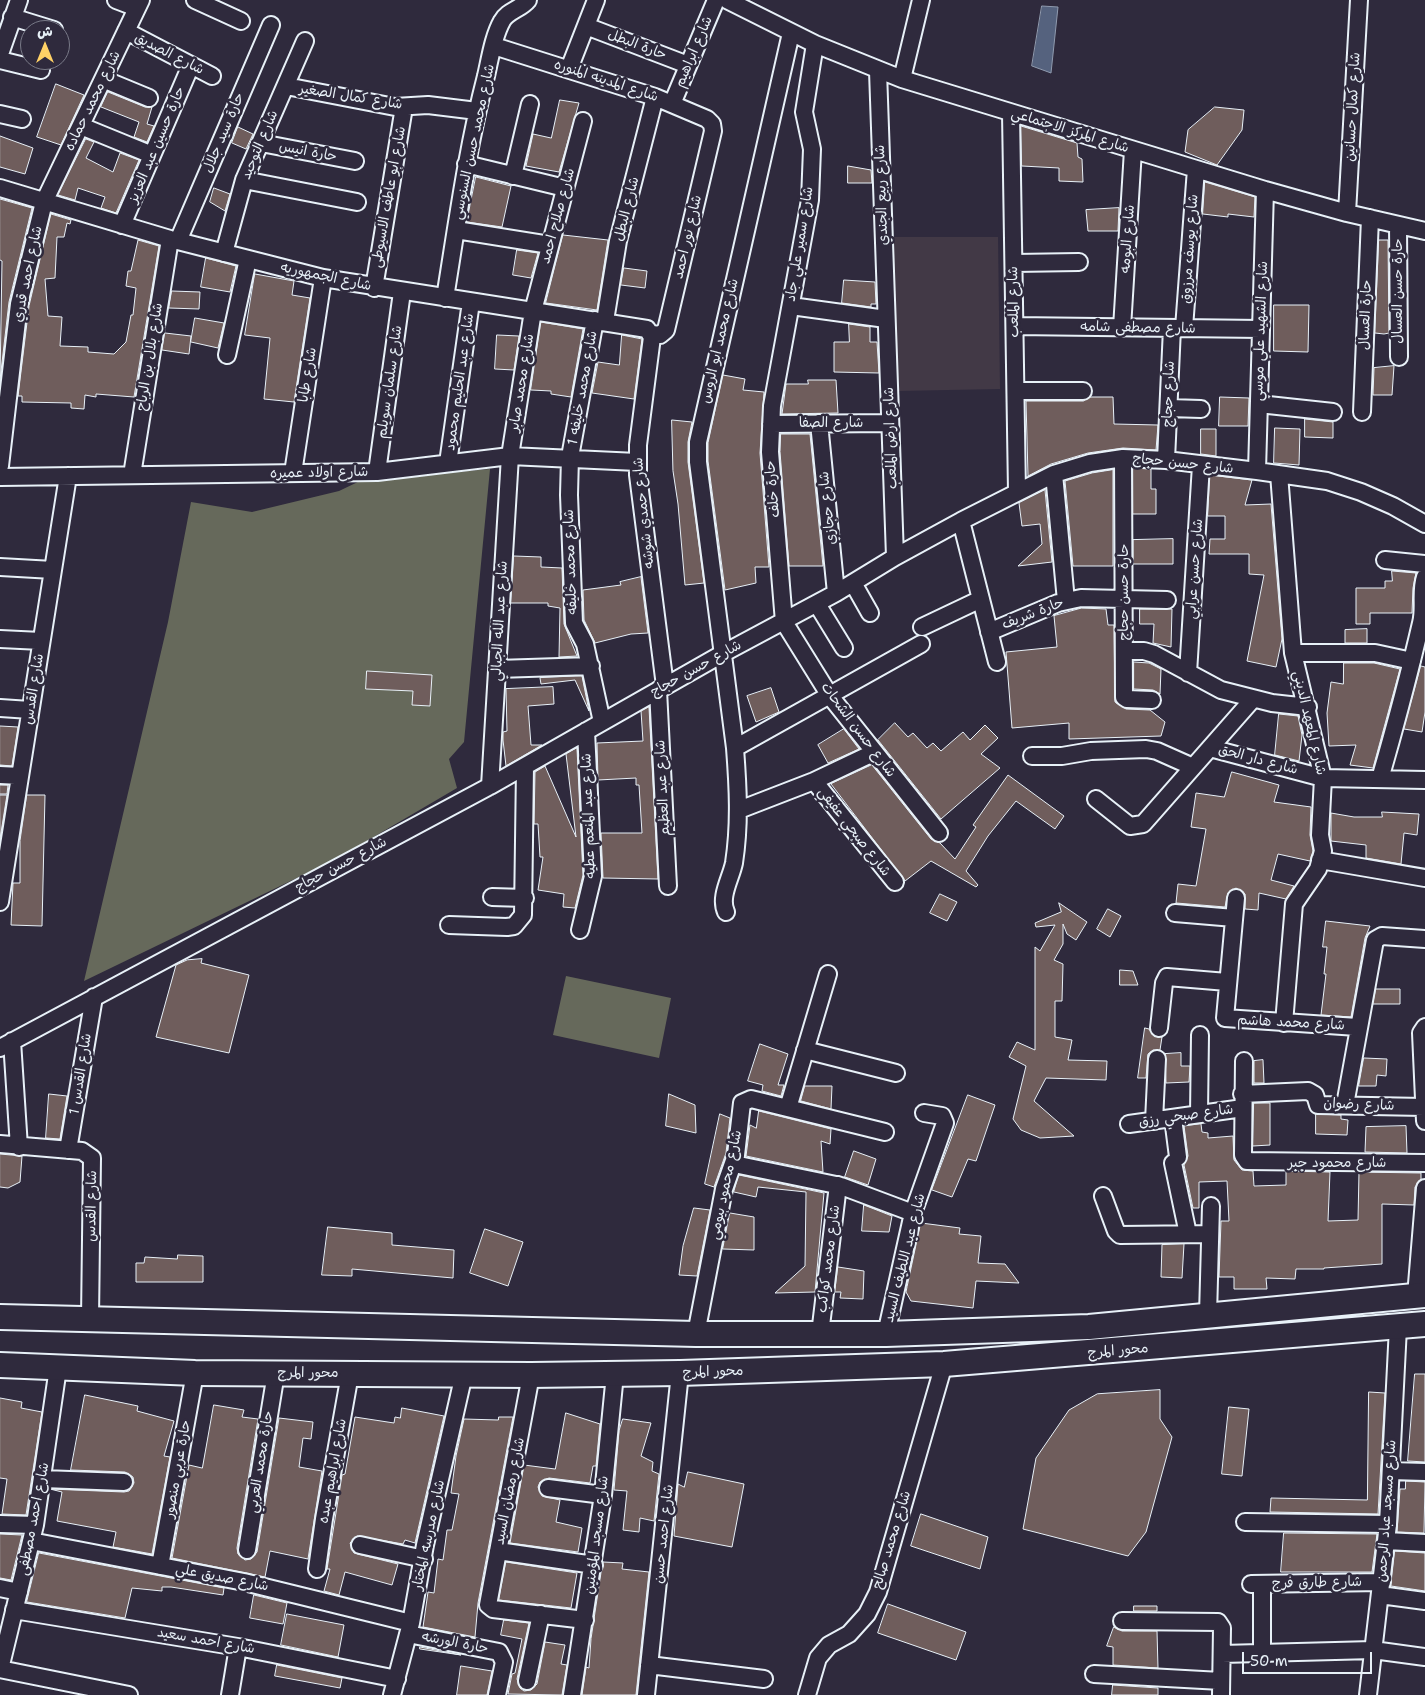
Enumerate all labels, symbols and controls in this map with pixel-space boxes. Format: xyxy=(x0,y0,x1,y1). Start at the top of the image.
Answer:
street label: شارع ابراهيم xyxy=(671,14,717,90)
north arrow xyxy=(20,20,70,70)
text: ش xyxy=(37,22,53,40)
street label: حارة البطل xyxy=(605,26,669,64)
street label: شارع الصديق xyxy=(131,29,207,79)
street label: شارع محمد حماده xyxy=(62,48,124,154)
street label: شارع كمال حسانين xyxy=(1342,52,1364,162)
street label: شارع المدينه المنوره xyxy=(552,56,660,106)
street label: شارع محمد حسن السنوسي xyxy=(449,63,499,221)
street label: شارع كمال الصغير xyxy=(298,81,404,113)
street label: حارة حسين عبد العزيز xyxy=(125,84,189,206)
street label: حارة سيد جلال xyxy=(200,90,248,176)
street label: شارع المركز الاجتماعي xyxy=(1009,105,1131,157)
street label: شارع التوحيد xyxy=(238,108,282,182)
street label: شارع ابو عاطف الاسيوطى xyxy=(368,125,410,269)
street label: حارة انيس xyxy=(278,138,338,166)
street label: شارع ربيع الجندي xyxy=(872,144,892,246)
street label: شارع صلاح احمد xyxy=(537,166,579,266)
street label: شارع البطل xyxy=(611,175,643,243)
street label: شارع سمير علي جاد xyxy=(783,185,817,303)
street label: شارع نور احمد xyxy=(670,193,706,281)
street label: شارع يوسف مرزوق xyxy=(1178,194,1202,304)
street label: شارع البومه xyxy=(1117,204,1139,274)
street label: شارع احمد قدري xyxy=(10,224,46,324)
street label: حارة حسن العسال xyxy=(1390,238,1406,344)
street label: شارع الجمهوريه xyxy=(279,259,373,295)
street label: شارع الشهيد علي موسي xyxy=(1250,261,1272,401)
street label: شارع الملعب xyxy=(1005,266,1023,338)
street label: شارع محمد ابو الروس xyxy=(697,277,743,405)
street label: حارة العسال xyxy=(1356,280,1376,350)
street label: شارع بلال بن الرباح xyxy=(133,302,167,412)
street label: شارع عبد الحليم محمود xyxy=(442,312,478,452)
street label: شارع مصطفى شامه xyxy=(1080,319,1196,337)
street label: شارع سلمان سويلم xyxy=(374,324,406,440)
street label: شارع محمد خليفه 1 xyxy=(565,329,601,447)
street label: شارع محمد صابر xyxy=(506,333,538,433)
street label: شارع طابا xyxy=(295,346,321,404)
street label: شارع حجاج xyxy=(1159,361,1179,427)
street label: شارع ارض الملعب xyxy=(881,387,901,489)
street label: شارع الصفا xyxy=(799,415,863,431)
street label: شارع حسن حجاج xyxy=(1132,450,1234,478)
street label: شارع حمدي شوشه xyxy=(630,457,658,569)
street label: حارة خلف xyxy=(762,460,784,518)
street label: شارع اولاد عميره xyxy=(270,464,368,482)
street label: شارع حجازي xyxy=(816,471,840,545)
street label: شارع محمد خليفه xyxy=(561,509,581,615)
street label: شارع حسن عرابي xyxy=(1183,518,1207,620)
street label: حارة حسن حجاج xyxy=(1116,544,1132,640)
street label: شارع عبد الله الجبالي xyxy=(488,560,512,682)
street label: حارة شريف xyxy=(1000,595,1066,633)
street label: شارع حسن حجاج xyxy=(648,637,744,701)
street label: شارع القدس xyxy=(20,652,48,726)
street label: شارع المعهد الديني xyxy=(1289,669,1329,777)
street label: شارع حسن الشحات xyxy=(817,679,899,781)
street label: شارع عبد العظيم xyxy=(652,739,674,837)
street label: شارع دار الحق xyxy=(1216,741,1300,779)
street label: شارع عبد المنعم عطيه xyxy=(578,753,600,879)
street label: شارع صبحي عفيفي xyxy=(814,784,894,880)
street label: شارع حسن حجاج xyxy=(292,834,390,896)
street label: شارع محمد هاشم xyxy=(1237,1012,1345,1034)
street label: شارع القدس 1 xyxy=(66,1032,96,1116)
street label: شارع رضوان xyxy=(1323,1095,1395,1115)
street label: شارع صبحي رزق xyxy=(1138,1101,1234,1131)
street label: شارع محمود بيومي xyxy=(706,1129,746,1241)
street label: شارع محمود جبر xyxy=(1288,1155,1386,1171)
street label: شارع القدس xyxy=(83,1170,101,1242)
street label: شارع عبد اللطيف السيد xyxy=(881,1192,929,1324)
street label: شارع محمد كواكب xyxy=(814,1204,844,1314)
street label: محور المرج xyxy=(1087,1340,1149,1362)
street label: محور المرج xyxy=(682,1363,744,1381)
street label: محور المرج xyxy=(278,1365,338,1381)
street label: حارة محمد العربي xyxy=(245,1410,277,1514)
street label: شارع ابراهيم عبده xyxy=(315,1417,351,1525)
street label: حارة عربي منصور xyxy=(161,1419,195,1519)
street label: شارع رمضان السيد xyxy=(491,1436,529,1546)
street label: شارع مسجد عباد الرحمن xyxy=(1374,1439,1400,1583)
street label: شارع احمد مصطفى xyxy=(15,1461,53,1577)
street label: شارع مسجد المؤمنين xyxy=(581,1475,613,1595)
street label: شارع مدرسه المختار xyxy=(409,1478,449,1592)
street label: شارع احمد حسن xyxy=(650,1484,678,1584)
street label: شارع محمد صالح xyxy=(869,1489,915,1591)
street label: شارع صديق علي xyxy=(174,1561,270,1595)
street label: شارع طارق فرج xyxy=(1272,1574,1362,1592)
street label: شارع احمد سعيد xyxy=(156,1624,256,1658)
street label: حارة الورشه xyxy=(420,1628,490,1658)
scale bar xyxy=(1245,1642,1375,1674)
text: 50 m xyxy=(1250,1651,1288,1671)

